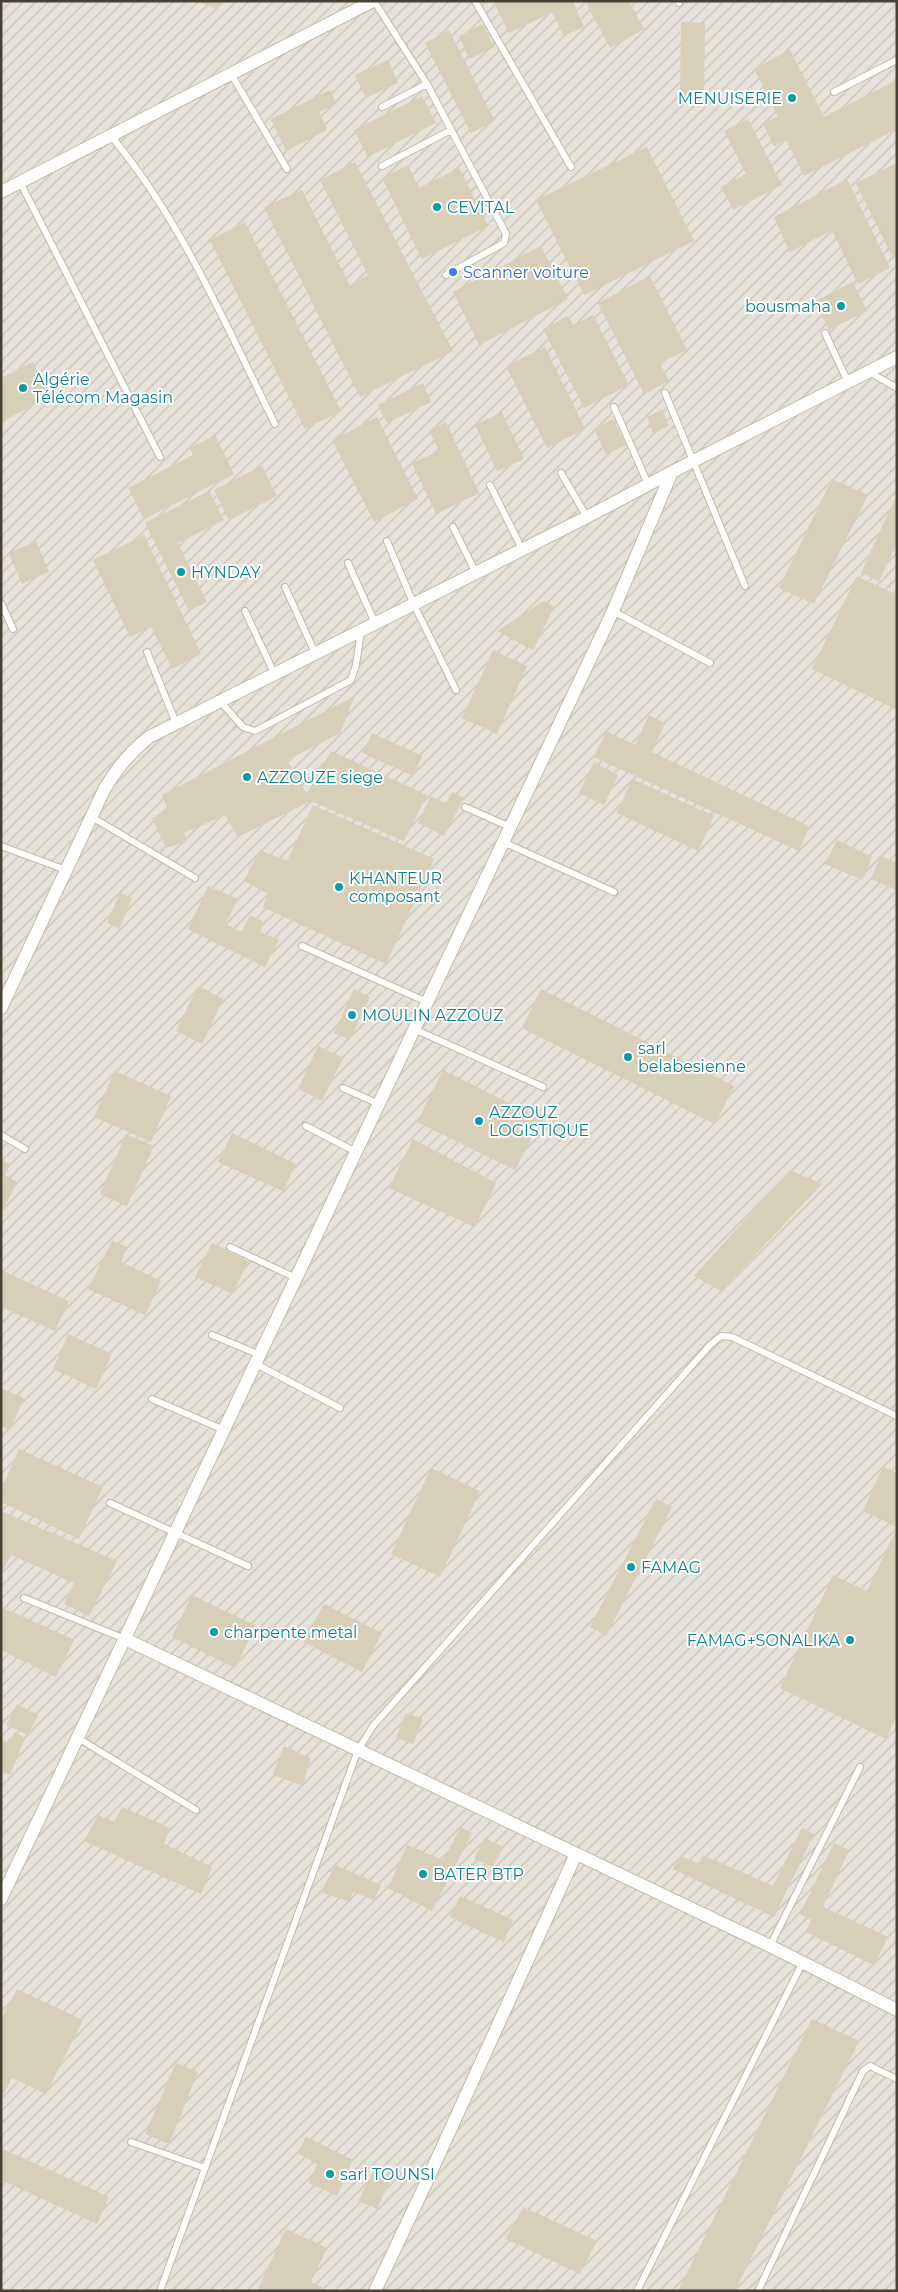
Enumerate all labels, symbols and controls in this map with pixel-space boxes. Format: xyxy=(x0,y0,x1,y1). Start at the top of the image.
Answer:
place label: MENUISERIE xyxy=(678,89,782,108)
marker: MENUISERIE xyxy=(786,92,798,104)
place label: CEVITAL xyxy=(447,198,515,217)
marker: CEVITAL xyxy=(431,201,443,213)
place label: Scanner voiture xyxy=(463,263,589,282)
marker: Scanner voiture xyxy=(447,266,459,278)
place label: bousmaha xyxy=(745,297,831,316)
marker: bousmaha xyxy=(835,300,847,312)
place label: Algérie Télécom Magasin xyxy=(33,370,173,407)
marker: Algérie Télécom Magasin xyxy=(17,382,29,394)
place label: HYNDAY xyxy=(191,563,261,582)
marker: HYNDAY xyxy=(175,566,187,578)
place label: AZZOUZE siege xyxy=(257,768,383,787)
marker: AZZOUZE siege xyxy=(241,771,253,783)
place label: KHANTEUR composant xyxy=(349,869,442,906)
marker: KHANTEUR composant xyxy=(333,881,345,893)
place label: MOULIN AZZOUZ xyxy=(362,1006,504,1025)
marker: MOULIN AZZOUZ xyxy=(346,1009,358,1021)
place label: sarl belabesienne xyxy=(638,1039,746,1076)
marker: sarl belabesienne xyxy=(622,1051,634,1063)
place label: AZZOUZ LOGISTIQUE xyxy=(489,1103,589,1140)
marker: AZZOUZ LOGISTIQUE xyxy=(473,1115,485,1127)
place label: FAMAG xyxy=(641,1558,701,1577)
marker: FAMAG xyxy=(625,1561,637,1573)
place label: charpente metal xyxy=(224,1623,357,1642)
marker: charpente metal xyxy=(208,1626,220,1638)
place label: FAMAG+SONALIKA xyxy=(687,1631,841,1650)
marker: FAMAG+SONALIKA xyxy=(844,1634,856,1646)
place label: BATER BTP xyxy=(433,1865,524,1884)
marker: BATER BTP xyxy=(417,1868,429,1880)
place label: sarl TOUNSI xyxy=(340,2165,435,2184)
marker: sarl TOUNSI xyxy=(324,2168,336,2180)

